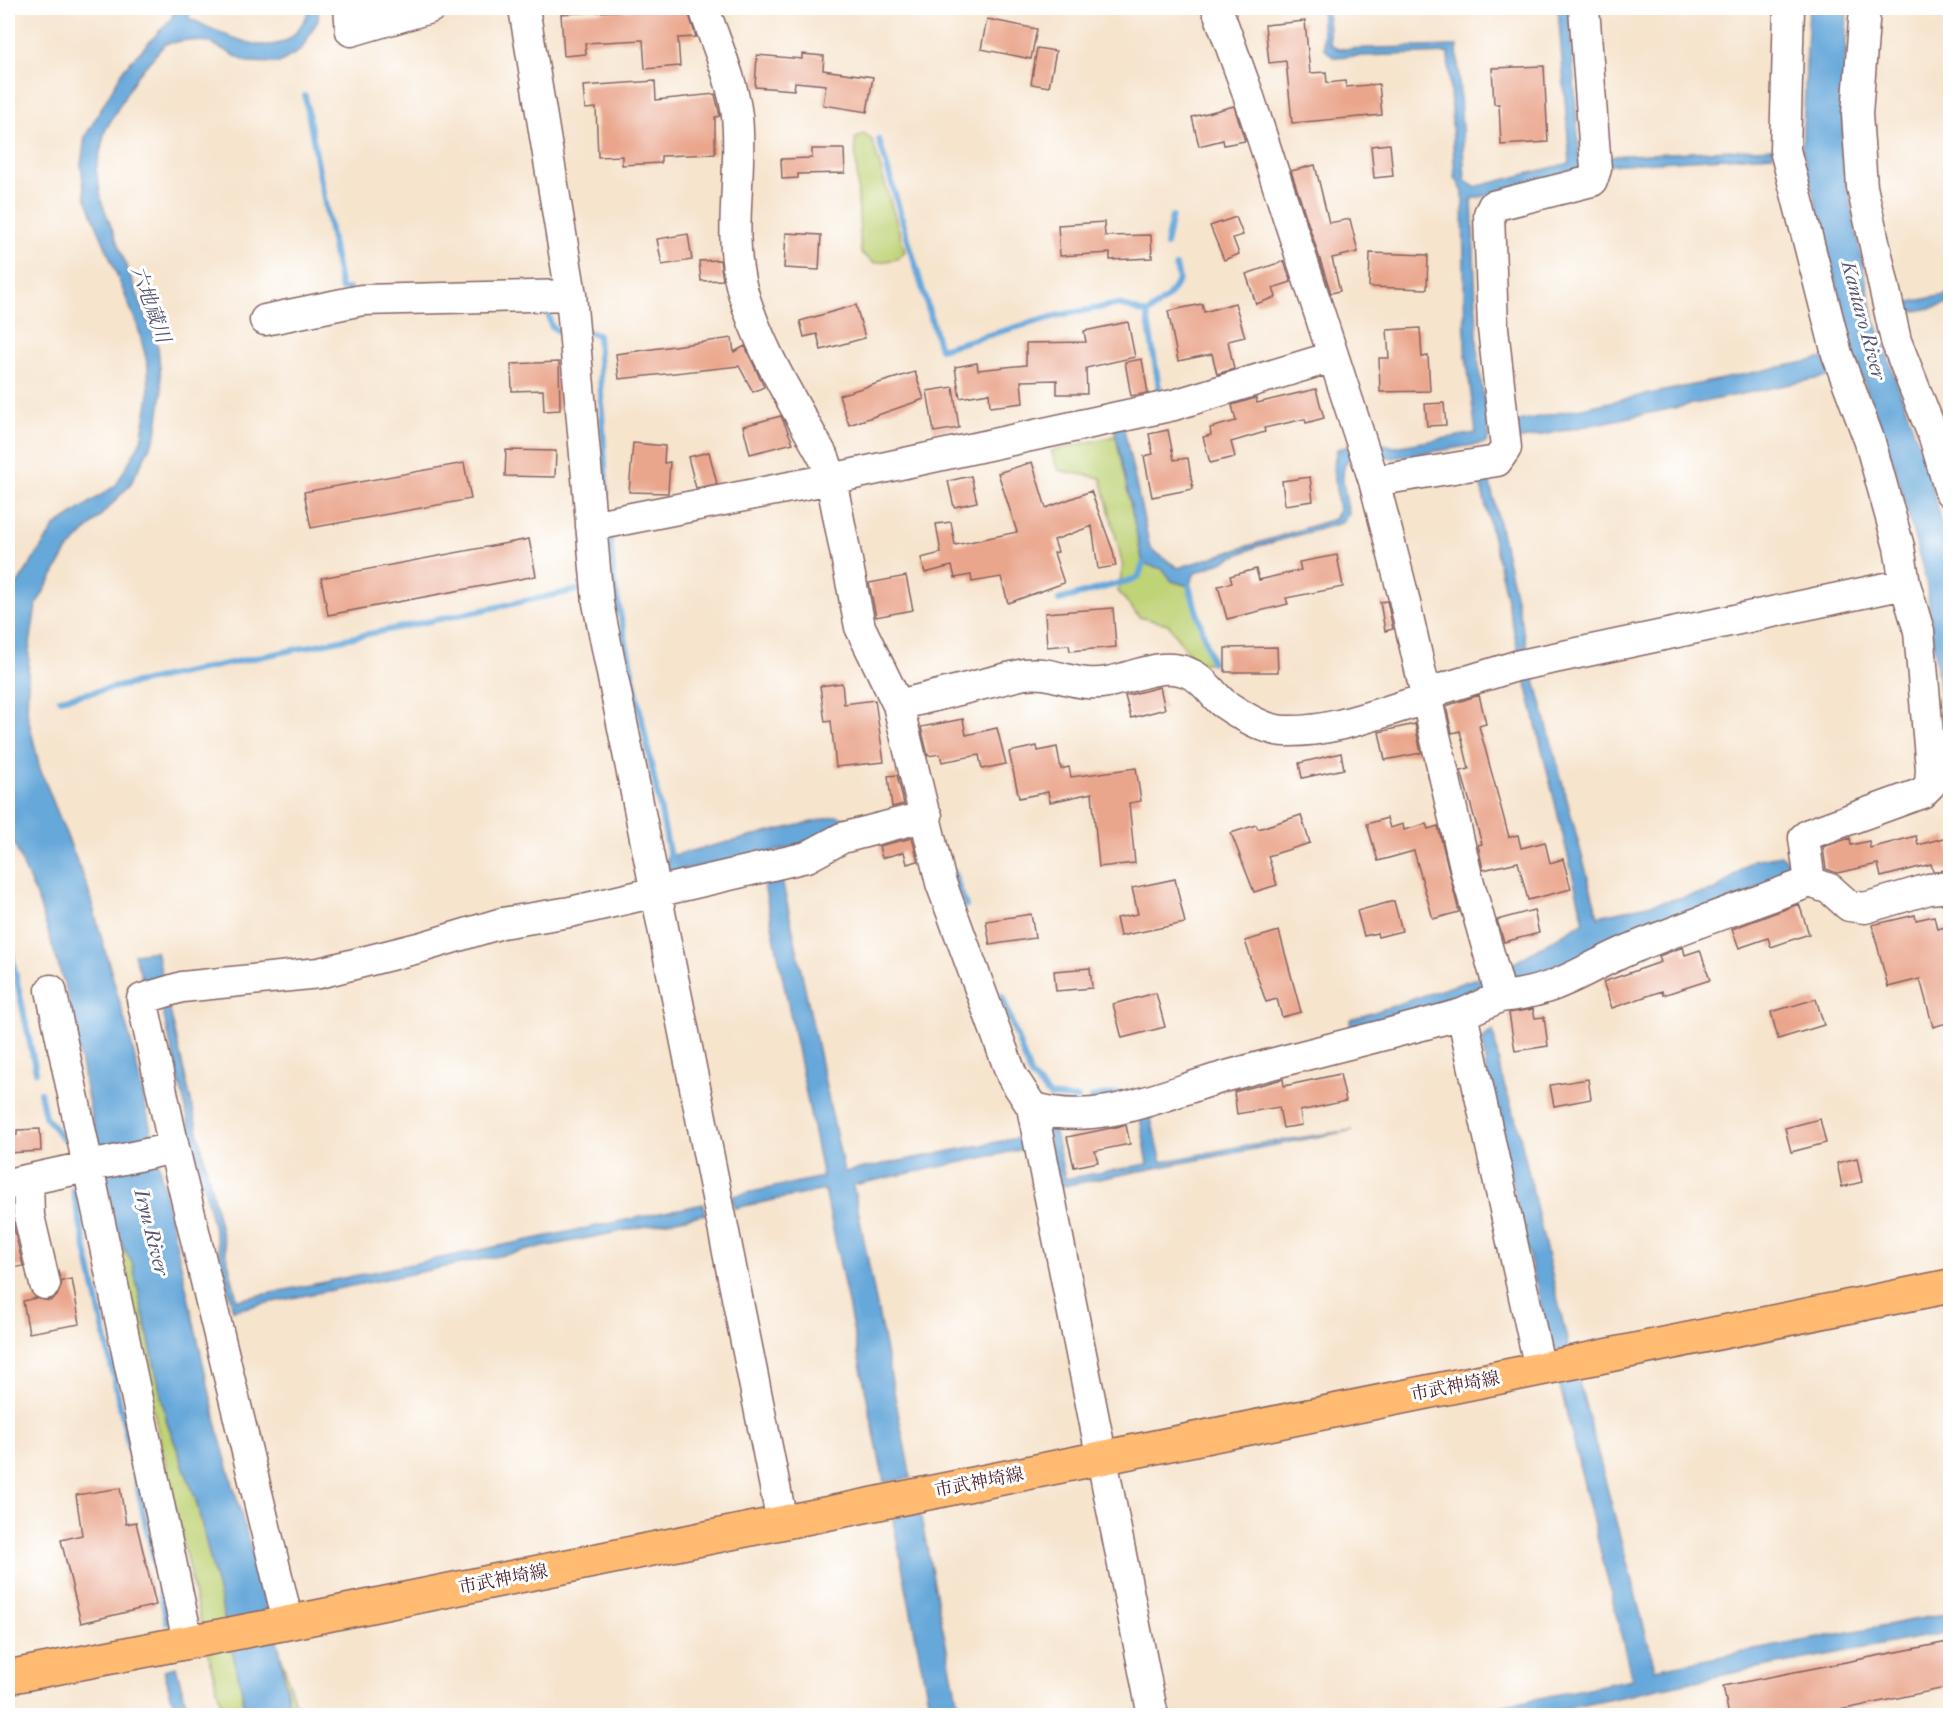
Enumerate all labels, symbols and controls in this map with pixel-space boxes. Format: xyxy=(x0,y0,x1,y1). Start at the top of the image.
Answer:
water label: Kantaro River xyxy=(1836,256,1891,384)
water label: 六地蔵川 xyxy=(126,263,176,348)
water label: Iryu River xyxy=(129,1186,174,1280)
street label: 市武神埼線 xyxy=(1409,1368,1501,1405)
street label: 市武神埼線 xyxy=(933,1464,1025,1501)
street label: 市武神埼線 xyxy=(457,1561,549,1598)

